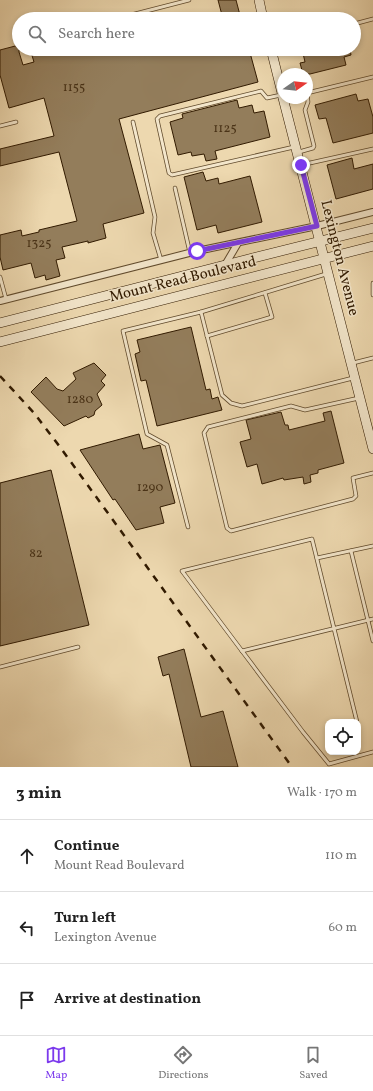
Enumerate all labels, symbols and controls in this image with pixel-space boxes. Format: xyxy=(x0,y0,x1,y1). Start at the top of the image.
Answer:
search box xyxy=(12,12,361,56)
icon: search xyxy=(26,23,48,45)
text: Search here xyxy=(58,24,135,45)
north arrow xyxy=(277,68,313,104)
house number: 1155 xyxy=(63,79,85,97)
house number: 1125 xyxy=(213,120,237,138)
route end xyxy=(292,156,310,174)
street label: Lexington Avenue xyxy=(314,198,364,318)
house number: 1325 xyxy=(27,235,51,253)
route start xyxy=(188,242,206,260)
street label: Mount Read Boulevard xyxy=(107,252,259,308)
house number: 1280 xyxy=(67,391,93,409)
house number: 1290 xyxy=(137,479,164,497)
house number: 82 xyxy=(29,545,43,563)
map controls xyxy=(325,719,361,755)
button: locate xyxy=(325,719,361,755)
text: 3 min xyxy=(16,782,62,805)
text: Walk · 170 m xyxy=(287,784,357,802)
text: Continue xyxy=(54,836,119,857)
icon: ahead xyxy=(16,845,38,867)
text: 110 m xyxy=(325,847,357,865)
text: Mount Read Boulevard xyxy=(54,857,185,875)
text: Turn left xyxy=(54,908,116,929)
icon: left xyxy=(16,917,38,939)
text: 60 m xyxy=(329,919,357,937)
text: Lexington Avenue xyxy=(54,929,157,947)
icon: arrive xyxy=(16,989,38,1011)
text: Arrive at destination xyxy=(54,989,201,1010)
tab: Map xyxy=(45,1044,67,1083)
tab: Directions xyxy=(158,1044,209,1083)
tab: Saved xyxy=(299,1044,328,1083)

